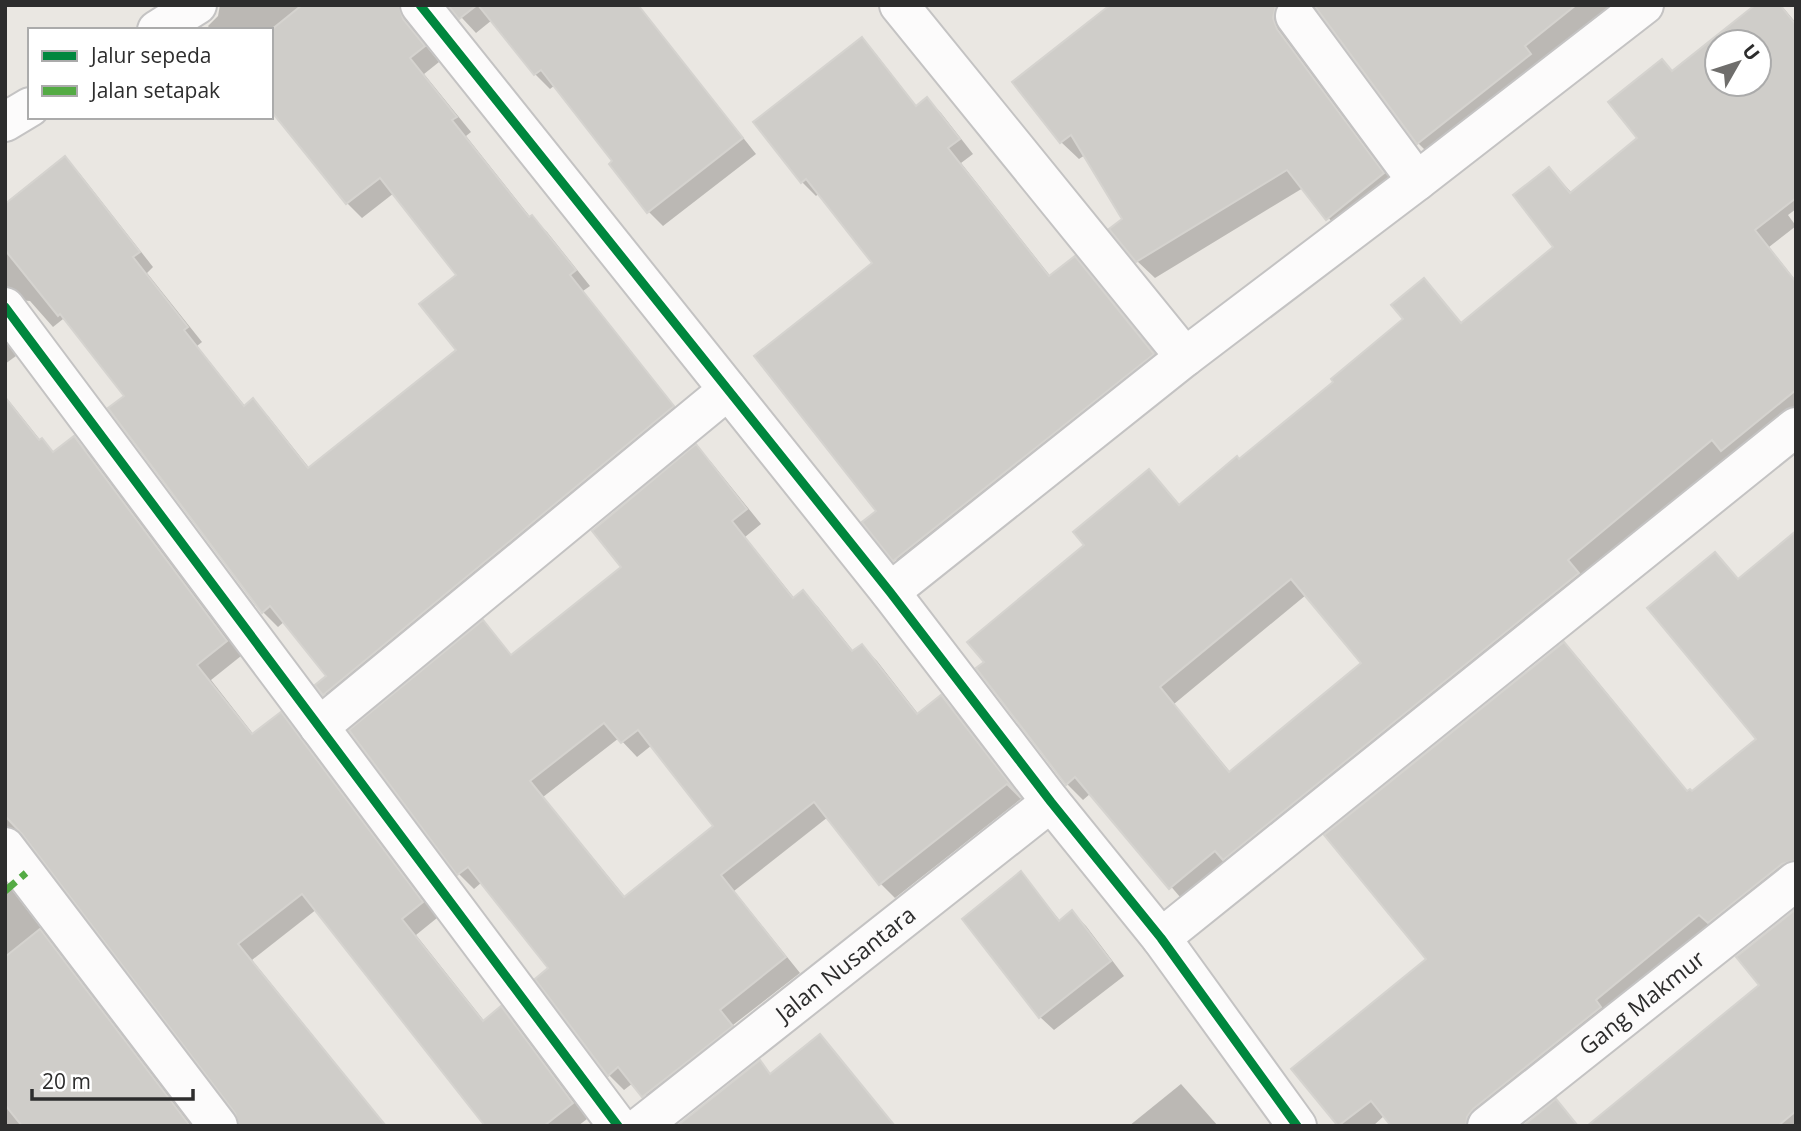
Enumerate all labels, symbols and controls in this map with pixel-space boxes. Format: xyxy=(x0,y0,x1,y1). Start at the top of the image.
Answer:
legend xyxy=(28,28,273,119)
north arrow xyxy=(1703,28,1773,98)
text: U xyxy=(1737,39,1766,66)
text: Jalur sepeda xyxy=(89,41,211,69)
text: Jalan setapak xyxy=(89,76,220,104)
street label: Jalan Nusantara xyxy=(767,898,922,1030)
street label: Gang Makmur xyxy=(1572,942,1712,1062)
scale bar xyxy=(32,1058,192,1102)
text: 20 m xyxy=(42,1067,91,1095)

